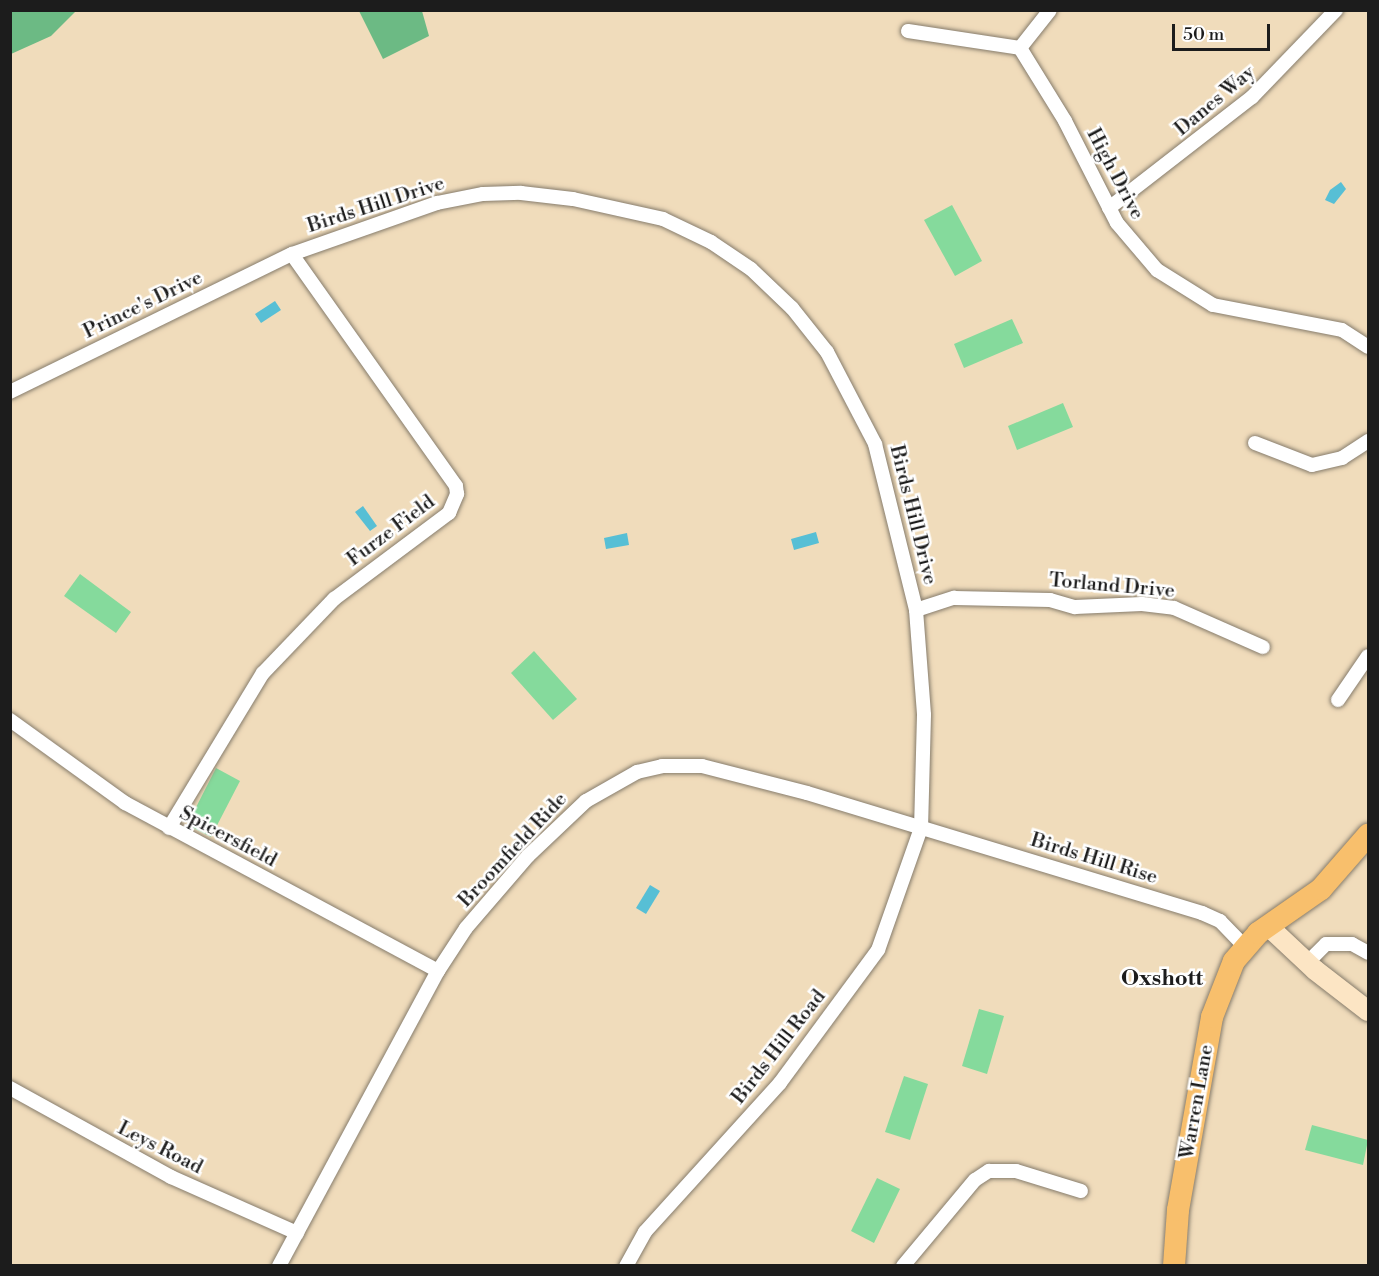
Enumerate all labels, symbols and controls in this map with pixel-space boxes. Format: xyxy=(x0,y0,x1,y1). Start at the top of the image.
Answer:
scale bar xyxy=(1175,12,1272,50)
text: 50 m xyxy=(1183,23,1224,46)
street label: Danes Way xyxy=(1170,61,1260,141)
street label: High Drive xyxy=(1081,124,1149,224)
street label: Birds Hill Drive xyxy=(304,172,448,238)
street label: Prince's Drive xyxy=(79,266,207,344)
street label: Birds Hill Drive xyxy=(884,443,942,587)
street label: Furze Field xyxy=(342,490,440,572)
street label: Torland Drive xyxy=(1048,569,1176,603)
street label: Broomfield Ride xyxy=(454,788,572,912)
street label: Spicersfield xyxy=(175,801,281,873)
street label: Birds Hill Rise xyxy=(1028,828,1160,890)
district label: Oxshott xyxy=(1121,966,1203,992)
street label: Birds Hill Road xyxy=(727,985,831,1109)
street label: Warren Lane xyxy=(1175,1043,1219,1161)
street label: Leys Road xyxy=(113,1116,207,1180)

